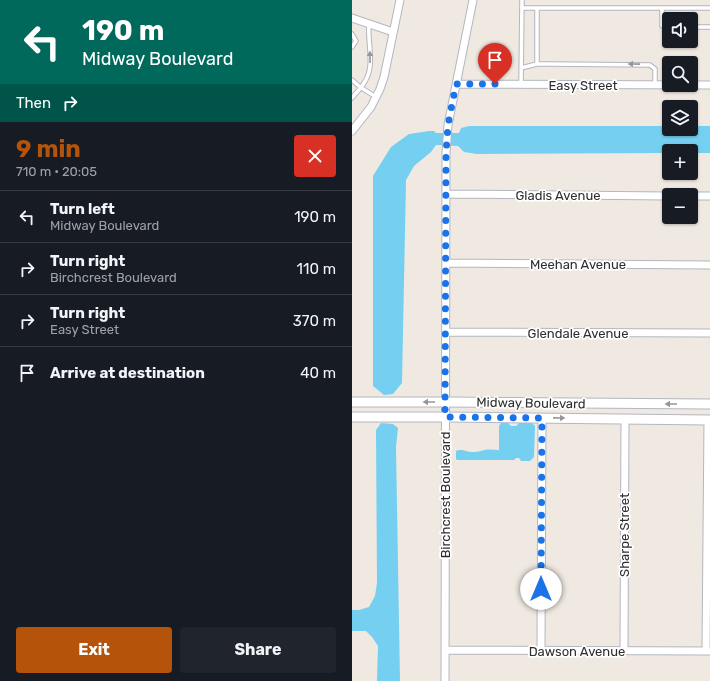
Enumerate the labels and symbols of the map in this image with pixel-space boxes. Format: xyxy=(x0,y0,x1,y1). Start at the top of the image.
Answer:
pin xyxy=(478,43,512,84)
one-way arrow xyxy=(367,50,373,63)
one-way arrow xyxy=(627,61,640,67)
street label: Easy Street xyxy=(548,78,618,93)
street label: Gladis Avenue xyxy=(515,188,601,203)
street label: Meehan Avenue xyxy=(530,257,626,272)
street label: Glendale Avenue xyxy=(528,326,628,341)
street label: Midway Boulevard xyxy=(476,395,586,411)
one-way arrow xyxy=(422,399,435,405)
one-way arrow xyxy=(664,401,677,407)
one-way arrow xyxy=(553,415,566,421)
street label: Birchcrest Boulevard xyxy=(438,432,453,558)
street label: Sharpe Street xyxy=(617,493,632,577)
position arrow xyxy=(520,568,562,610)
street label: Dawson Avenue xyxy=(529,644,625,659)

